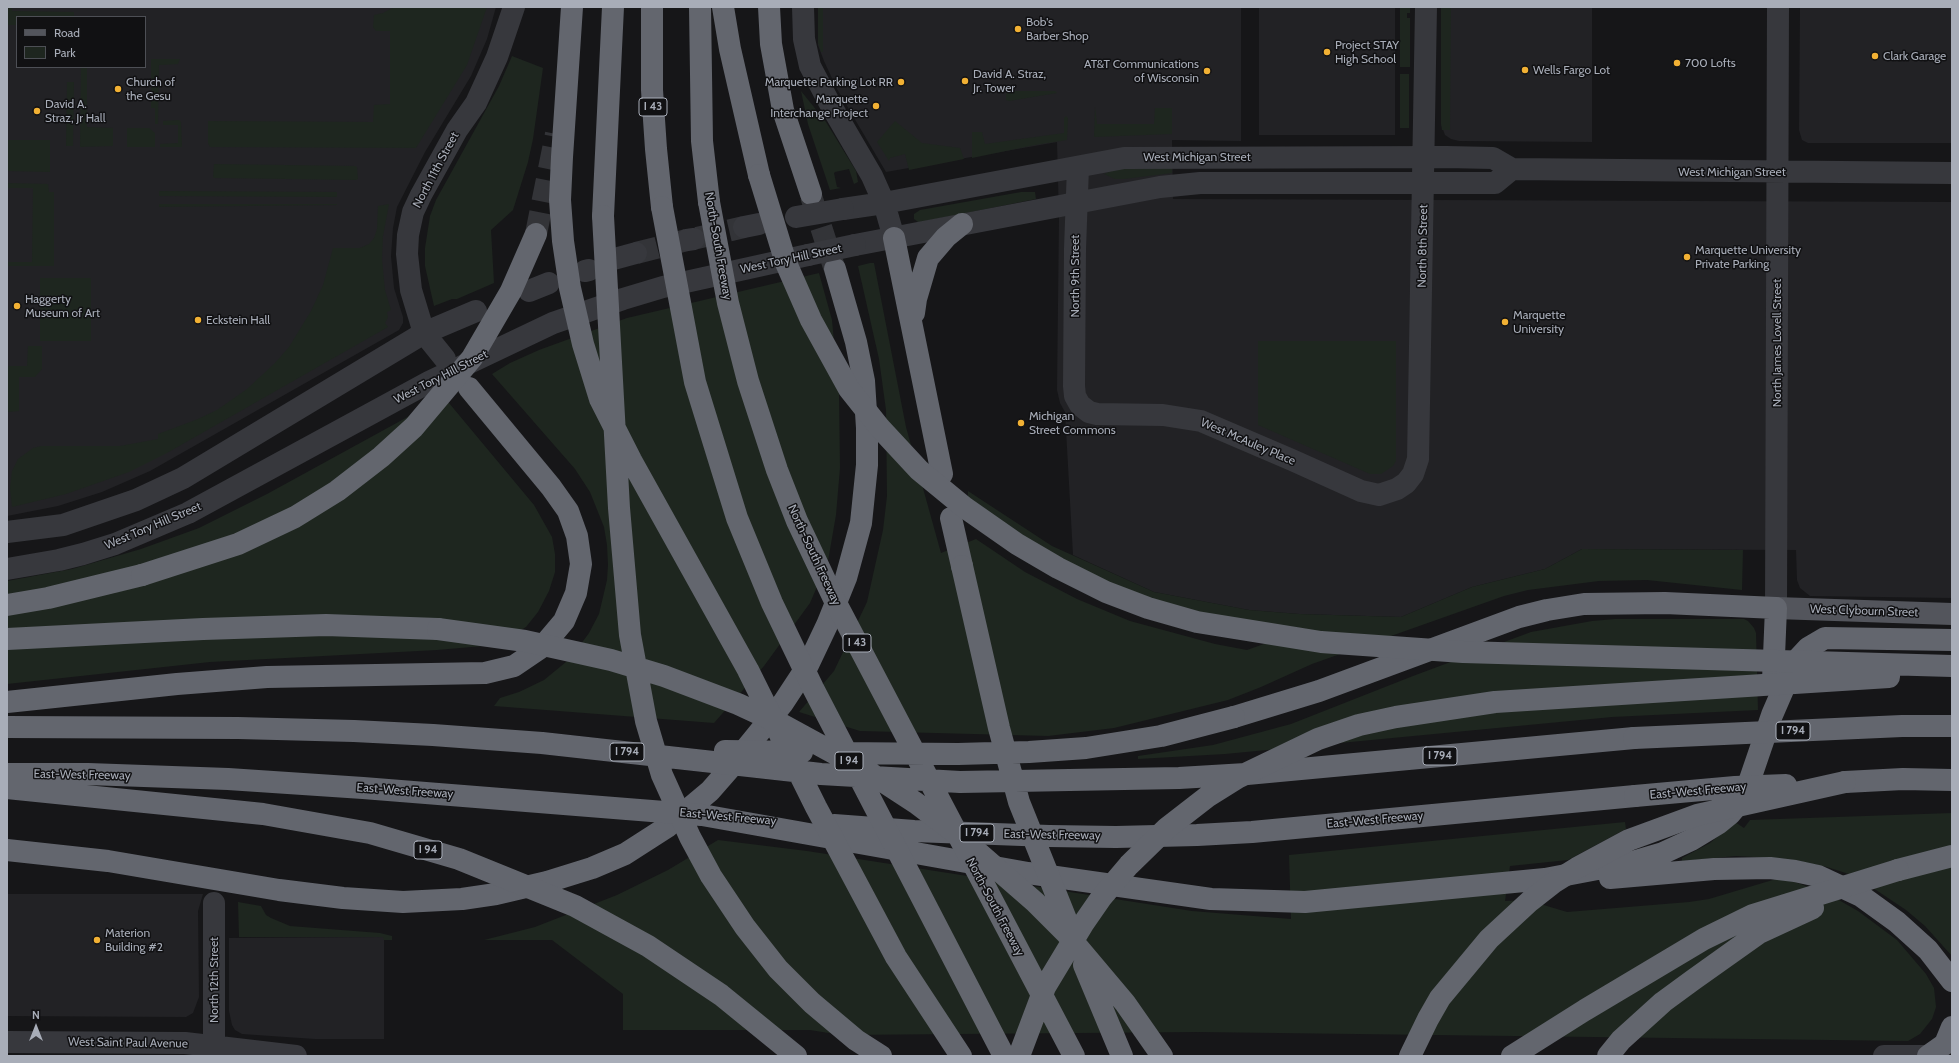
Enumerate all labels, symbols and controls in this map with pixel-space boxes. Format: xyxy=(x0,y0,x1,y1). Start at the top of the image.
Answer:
place label: Bob's Barber Shop xyxy=(1026,15,1089,43)
legend xyxy=(16,16,146,68)
marker: Bob's Barber Shop xyxy=(1013,24,1023,34)
text: Road xyxy=(54,25,80,40)
place label: Project STAY High School xyxy=(1335,38,1399,66)
text: Park xyxy=(54,45,76,60)
marker: Project STAY High School xyxy=(1322,47,1332,57)
place label: Clark Garage xyxy=(1883,49,1946,63)
marker: Clark Garage xyxy=(1870,51,1880,61)
place label: 700 Lofts xyxy=(1685,56,1736,70)
place label: AT&T Communications of Wisconsin xyxy=(1084,57,1199,85)
marker: 700 Lofts xyxy=(1672,58,1682,68)
place label: Wells Fargo Lot xyxy=(1533,63,1610,77)
marker: Wells Fargo Lot xyxy=(1520,65,1530,75)
marker: AT&T Communications of Wisconsin xyxy=(1202,66,1212,76)
place label: David A. Straz, Jr. Tower xyxy=(973,67,1046,95)
place label: Church of the Gesu xyxy=(126,75,175,103)
place label: Marquette Parking Lot RR xyxy=(765,75,893,89)
marker: David A. Straz, Jr. Tower xyxy=(960,76,970,86)
marker: Marquette Parking Lot RR xyxy=(896,77,906,87)
marker: Church of the Gesu xyxy=(113,84,123,94)
place label: Marquette Interchange Project xyxy=(770,92,868,120)
place label: David A. Straz, Jr Hall xyxy=(45,97,106,125)
road number: I 43 xyxy=(639,98,667,116)
marker: Marquette Interchange Project xyxy=(871,101,881,111)
marker: David A. Straz, Jr Hall xyxy=(32,106,42,116)
street label: North 11th Street xyxy=(410,130,462,210)
street label: West Michigan Street xyxy=(1143,150,1251,164)
street label: West Michigan Street xyxy=(1678,165,1786,179)
street label: North-South Freeway xyxy=(701,191,735,301)
street label: North 8th Street xyxy=(1415,204,1431,288)
street label: North 9th Street xyxy=(1068,235,1082,317)
street label: West Tory Hill Street xyxy=(739,241,843,277)
place label: Marquette University Private Parking xyxy=(1695,243,1801,271)
marker: Marquette University Private Parking xyxy=(1682,252,1692,262)
street label: North James Lovell Street xyxy=(1770,279,1784,407)
place label: Haggerty Museum of Art xyxy=(25,292,100,320)
marker: Haggerty Museum of Art xyxy=(12,301,22,311)
place label: Marquette University xyxy=(1513,308,1565,336)
place label: Eckstein Hall xyxy=(206,313,270,327)
marker: Eckstein Hall xyxy=(193,315,203,325)
marker: Marquette University xyxy=(1500,317,1510,327)
street label: West Tory Hill Street xyxy=(392,347,490,407)
place label: Michigan Street Commons xyxy=(1029,409,1116,437)
street label: West McAuley Place xyxy=(1198,415,1298,469)
marker: Michigan Street Commons xyxy=(1016,418,1026,428)
street label: West Tory Hill Street xyxy=(103,499,203,553)
street label: North-South Freeway xyxy=(784,502,844,608)
street label: West Clybourn Street xyxy=(1810,602,1918,620)
road number: I 43 xyxy=(843,634,871,652)
road number: I 794 xyxy=(1776,722,1810,740)
road number: I 794 xyxy=(610,743,644,761)
road number: I 794 xyxy=(1423,747,1457,765)
road number: I 94 xyxy=(835,752,863,770)
street label: East-West Freeway xyxy=(33,767,131,783)
street label: East-West Freeway xyxy=(356,780,454,802)
street label: East-West Freeway xyxy=(1649,780,1747,802)
street label: East-West Freeway xyxy=(679,806,777,828)
street label: East-West Freeway xyxy=(1326,809,1424,831)
road number: I 794 xyxy=(960,824,994,842)
street label: East-West Freeway xyxy=(1003,827,1101,843)
road number: I 94 xyxy=(414,841,442,859)
street label: North-South Freeway xyxy=(963,855,1027,959)
place label: Materion Building #2 xyxy=(105,926,163,954)
marker: Materion Building #2 xyxy=(92,935,102,945)
street label: North 12th Street xyxy=(207,937,221,1023)
north arrow xyxy=(16,1007,56,1047)
text: N xyxy=(32,1008,40,1022)
street label: West Saint Paul Avenue xyxy=(68,1035,188,1051)

